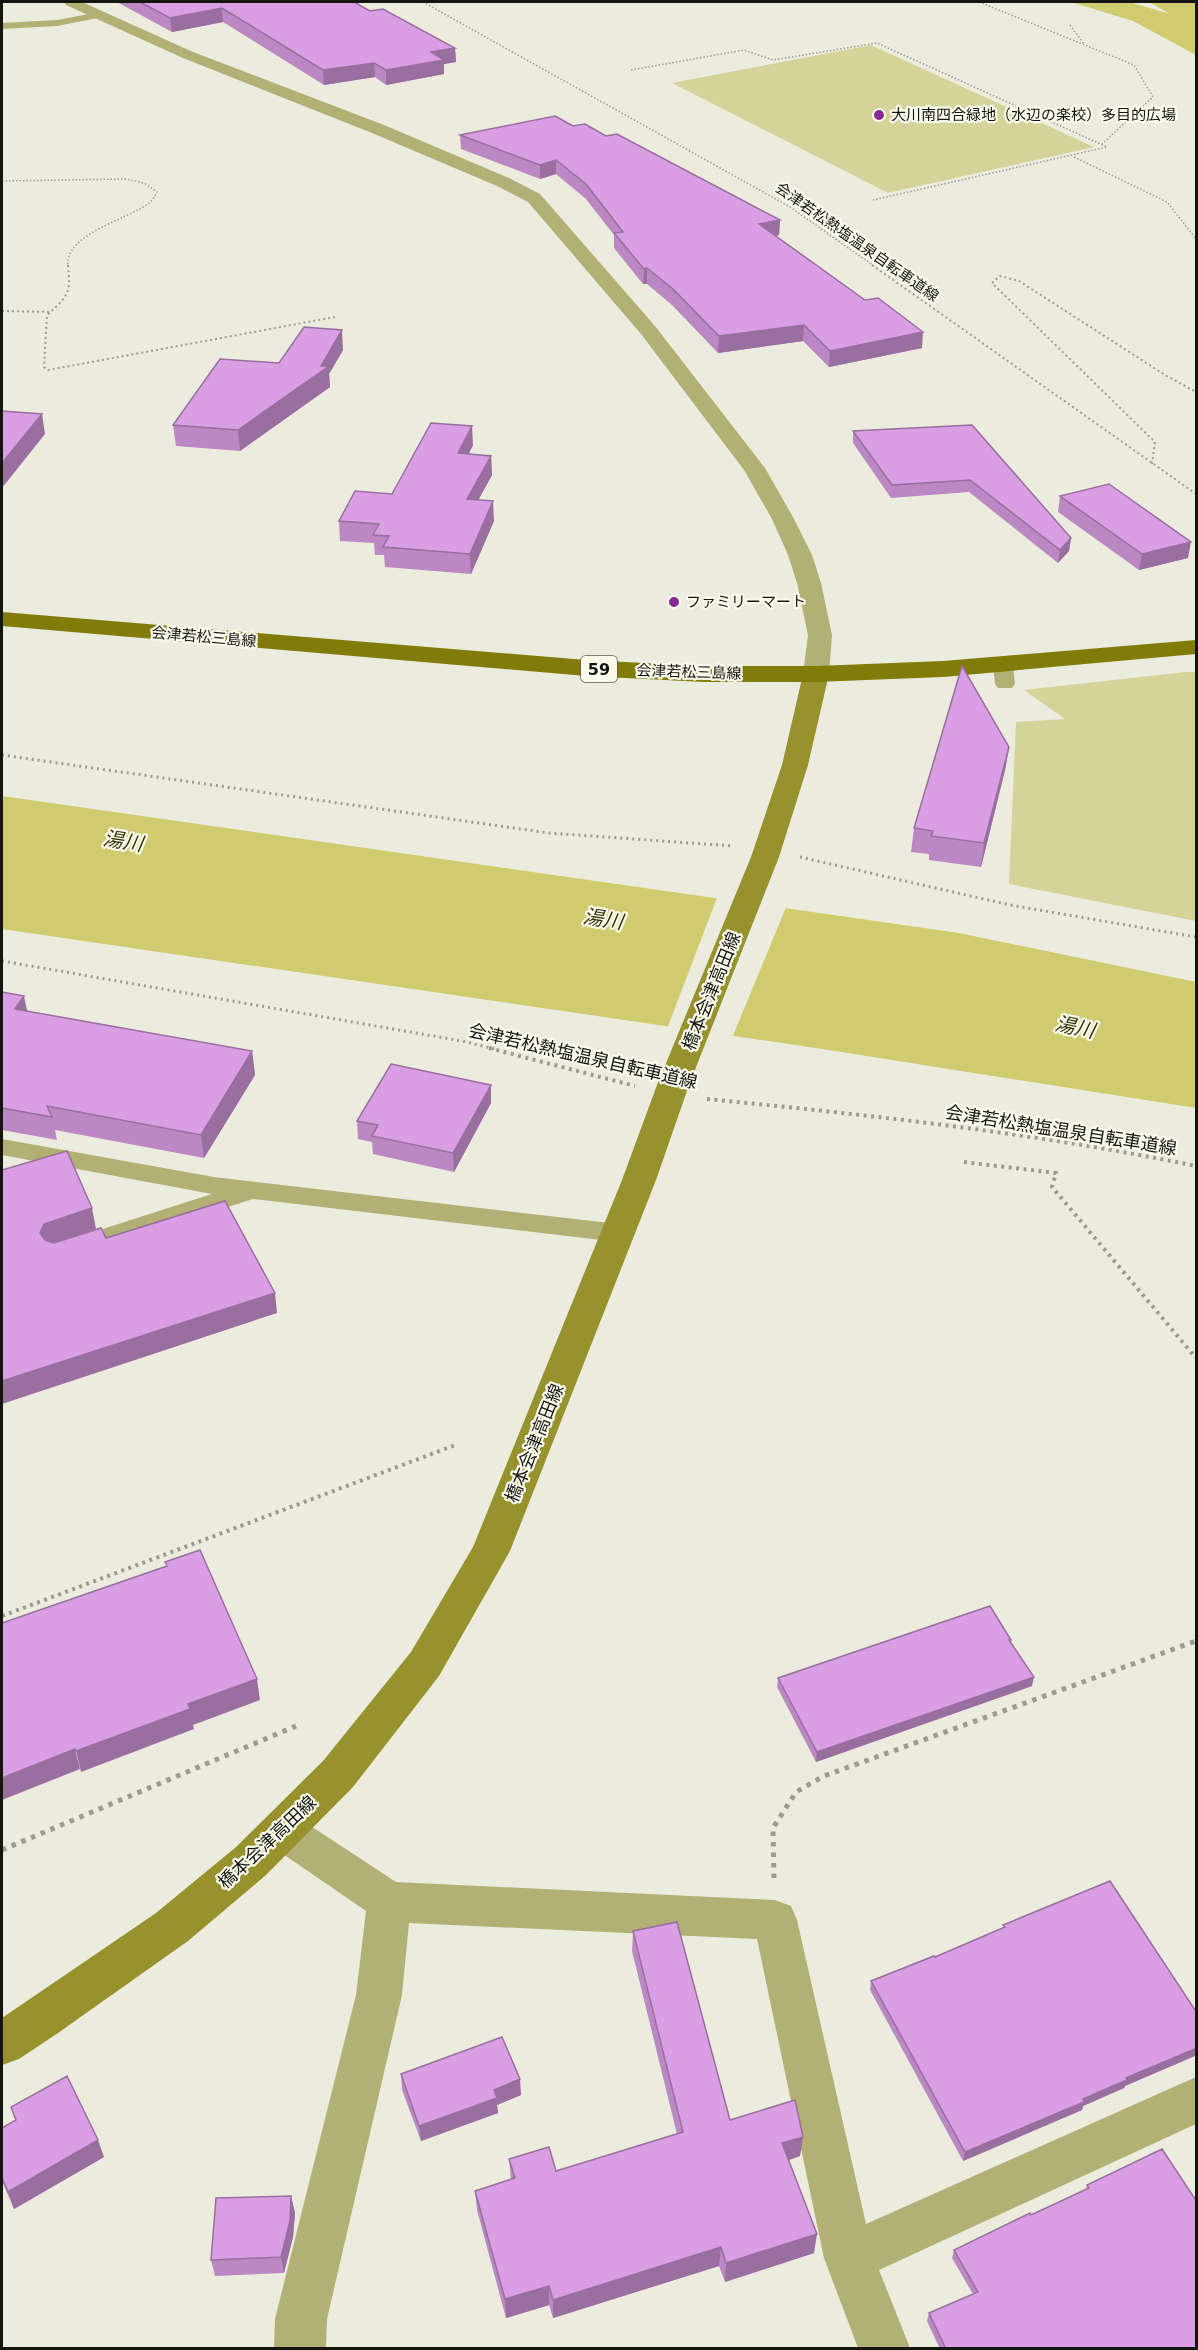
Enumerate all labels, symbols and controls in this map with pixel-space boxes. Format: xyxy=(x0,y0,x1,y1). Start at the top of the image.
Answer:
place label: 大川南四合緑地（水辺の楽校）多目的広場 xyxy=(891,106,1176,124)
marker: 大川南四合緑地（水辺の楽校）多目的広場 xyxy=(872,108,886,122)
street label: 会津若松熱塩温泉自転車道線 xyxy=(772,179,942,305)
place label: ファミリーマート xyxy=(686,593,806,611)
marker: ファミリーマート xyxy=(667,595,681,609)
street label: 会津若松三島線 xyxy=(151,623,257,651)
road number: 59 xyxy=(581,656,617,682)
street label: 会津若松三島線 xyxy=(636,661,742,683)
water label: 湯川 xyxy=(101,826,147,856)
water label: 湯川 xyxy=(581,904,627,934)
street label: 橋本会津高田線 xyxy=(678,929,744,1053)
water label: 湯川 xyxy=(1053,1011,1099,1043)
street label: 会津若松熱塩温泉自転車道線 xyxy=(467,1019,699,1093)
street label: 会津若松熱塩温泉自転車道線 xyxy=(944,1101,1178,1159)
street label: 橋本会津高田線 xyxy=(501,1381,567,1505)
street label: 橋本会津高田線 xyxy=(214,1791,320,1893)

